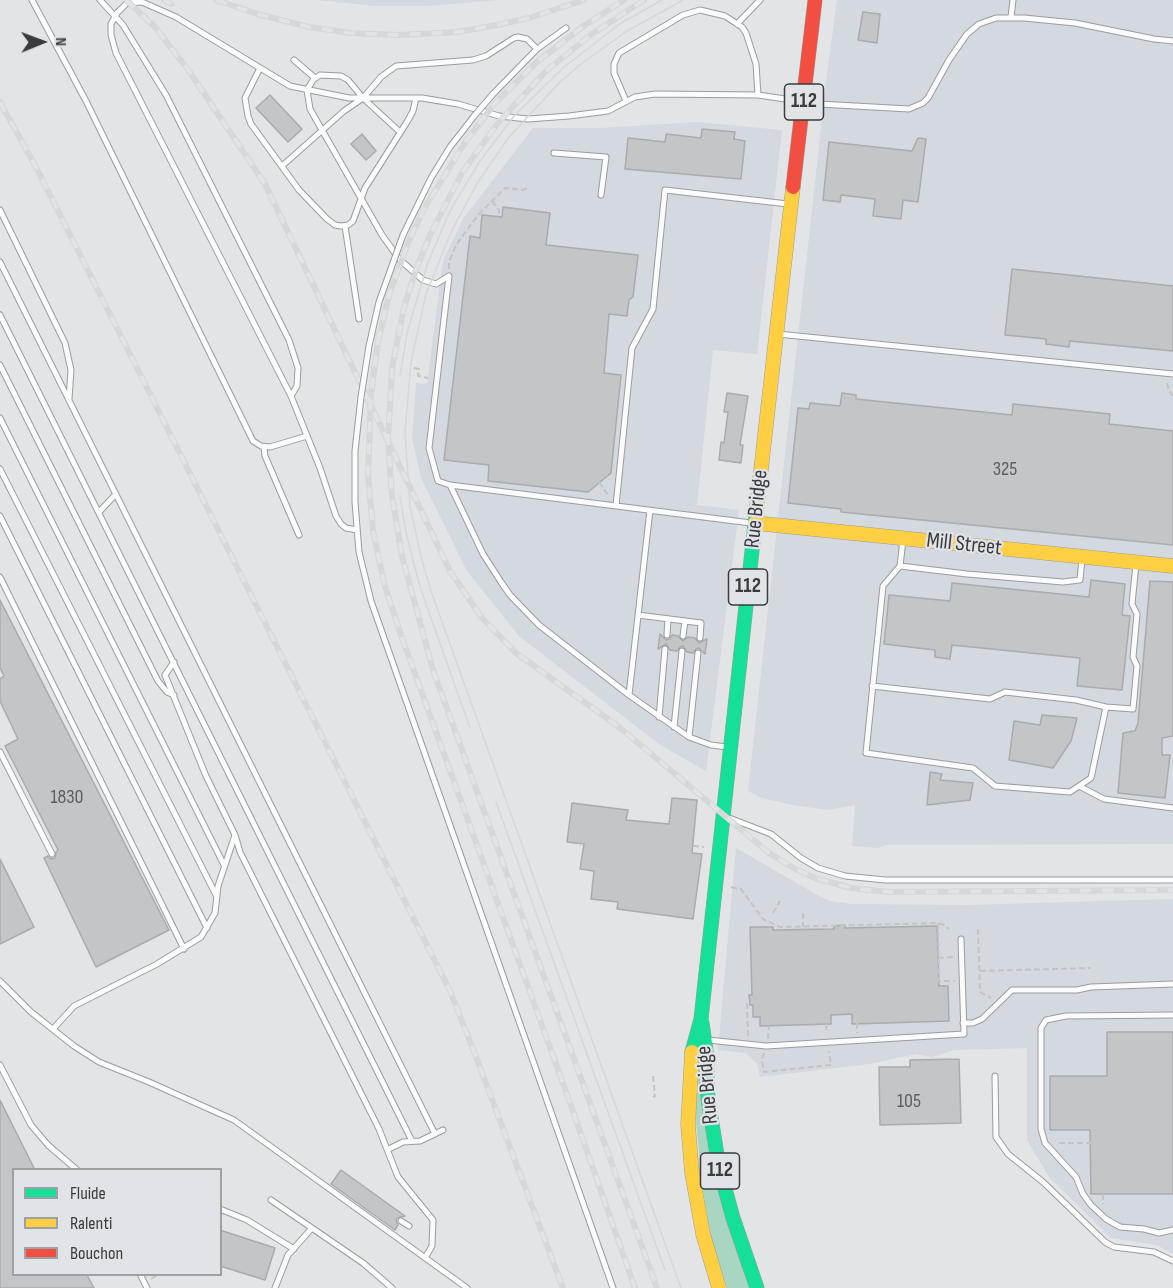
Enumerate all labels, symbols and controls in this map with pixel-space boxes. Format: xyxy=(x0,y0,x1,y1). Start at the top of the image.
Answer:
north arrow xyxy=(12,12,72,72)
text: N xyxy=(51,37,70,46)
road number: 112 xyxy=(784,84,824,120)
house number: 325 xyxy=(993,458,1017,482)
street label: Rue Bridge xyxy=(740,469,774,549)
street label: Mill Street xyxy=(925,528,1003,562)
road number: 112 xyxy=(728,569,768,605)
house number: 1830 xyxy=(50,786,84,810)
street label: Rue Bridge xyxy=(691,1045,725,1125)
house number: 105 xyxy=(897,1090,921,1114)
road number: 112 xyxy=(700,1153,740,1189)
legend xyxy=(12,1168,222,1276)
text: Fluide xyxy=(70,1183,106,1204)
text: Ralenti xyxy=(70,1213,112,1234)
text: Bouchon xyxy=(70,1243,123,1264)

